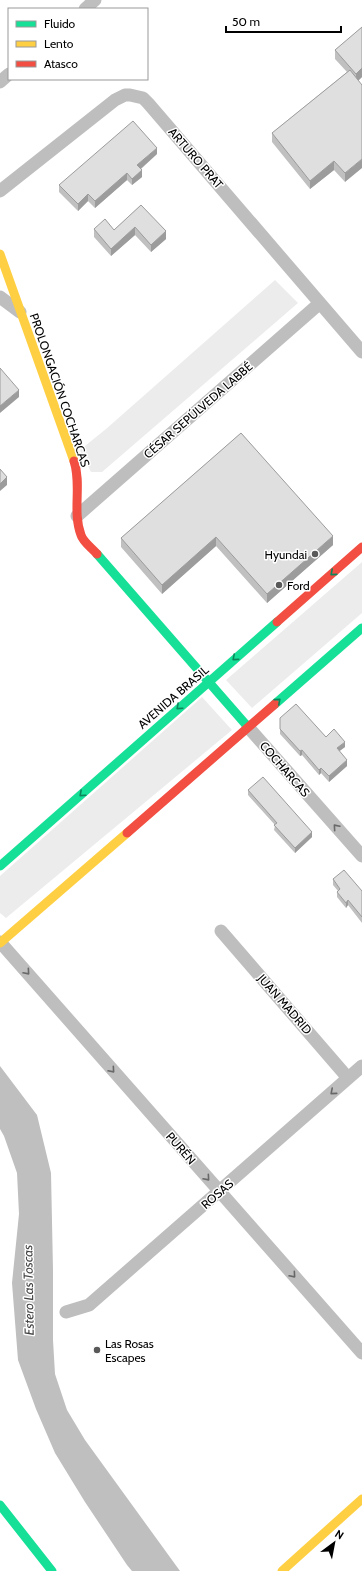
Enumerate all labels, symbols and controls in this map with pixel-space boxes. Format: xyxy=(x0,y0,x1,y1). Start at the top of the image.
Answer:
legend xyxy=(8,8,148,80)
scale bar xyxy=(226,8,341,34)
text: 50 m xyxy=(232,14,260,29)
text: Fluido xyxy=(44,16,76,31)
text: Lento xyxy=(44,36,74,51)
text: Atasco xyxy=(44,56,78,71)
street label: ARTURO PRAT xyxy=(165,124,227,192)
street label: PROLONGACIÓN COCHARCAS xyxy=(27,311,93,469)
street label: CÉSAR SEPÚLVEDA LABBÉ xyxy=(140,358,256,461)
place label: Hyundai xyxy=(265,547,307,562)
marker: Hyundai xyxy=(310,549,320,559)
one-way arrow xyxy=(330,568,337,575)
place label: Ford xyxy=(287,578,310,593)
marker: Ford xyxy=(274,580,284,590)
one-way arrow xyxy=(232,654,239,661)
street label: AVENIDA BRASIL xyxy=(135,662,211,732)
one-way arrow xyxy=(273,699,280,706)
one-way arrow xyxy=(176,703,184,710)
street label: COCHARCAS xyxy=(257,738,313,800)
one-way arrow xyxy=(79,789,86,796)
one-way arrow xyxy=(334,824,341,832)
one-way arrow xyxy=(22,967,29,975)
street label: JUAN MADRID xyxy=(254,970,315,1037)
one-way arrow xyxy=(108,1065,115,1072)
one-way arrow xyxy=(330,1087,337,1094)
street label: PURÉN xyxy=(163,1129,199,1167)
one-way arrow xyxy=(203,1173,210,1181)
street label: ROSAS xyxy=(198,1176,236,1212)
water label: Estero Las Toscas xyxy=(19,1245,37,1335)
one-way arrow xyxy=(289,1271,296,1278)
place label: Las Rosas Escapes xyxy=(105,1336,154,1365)
marker: Las Rosas Escapes xyxy=(92,1345,102,1355)
north arrow xyxy=(314,1523,354,1563)
text: N xyxy=(332,1527,346,1543)

